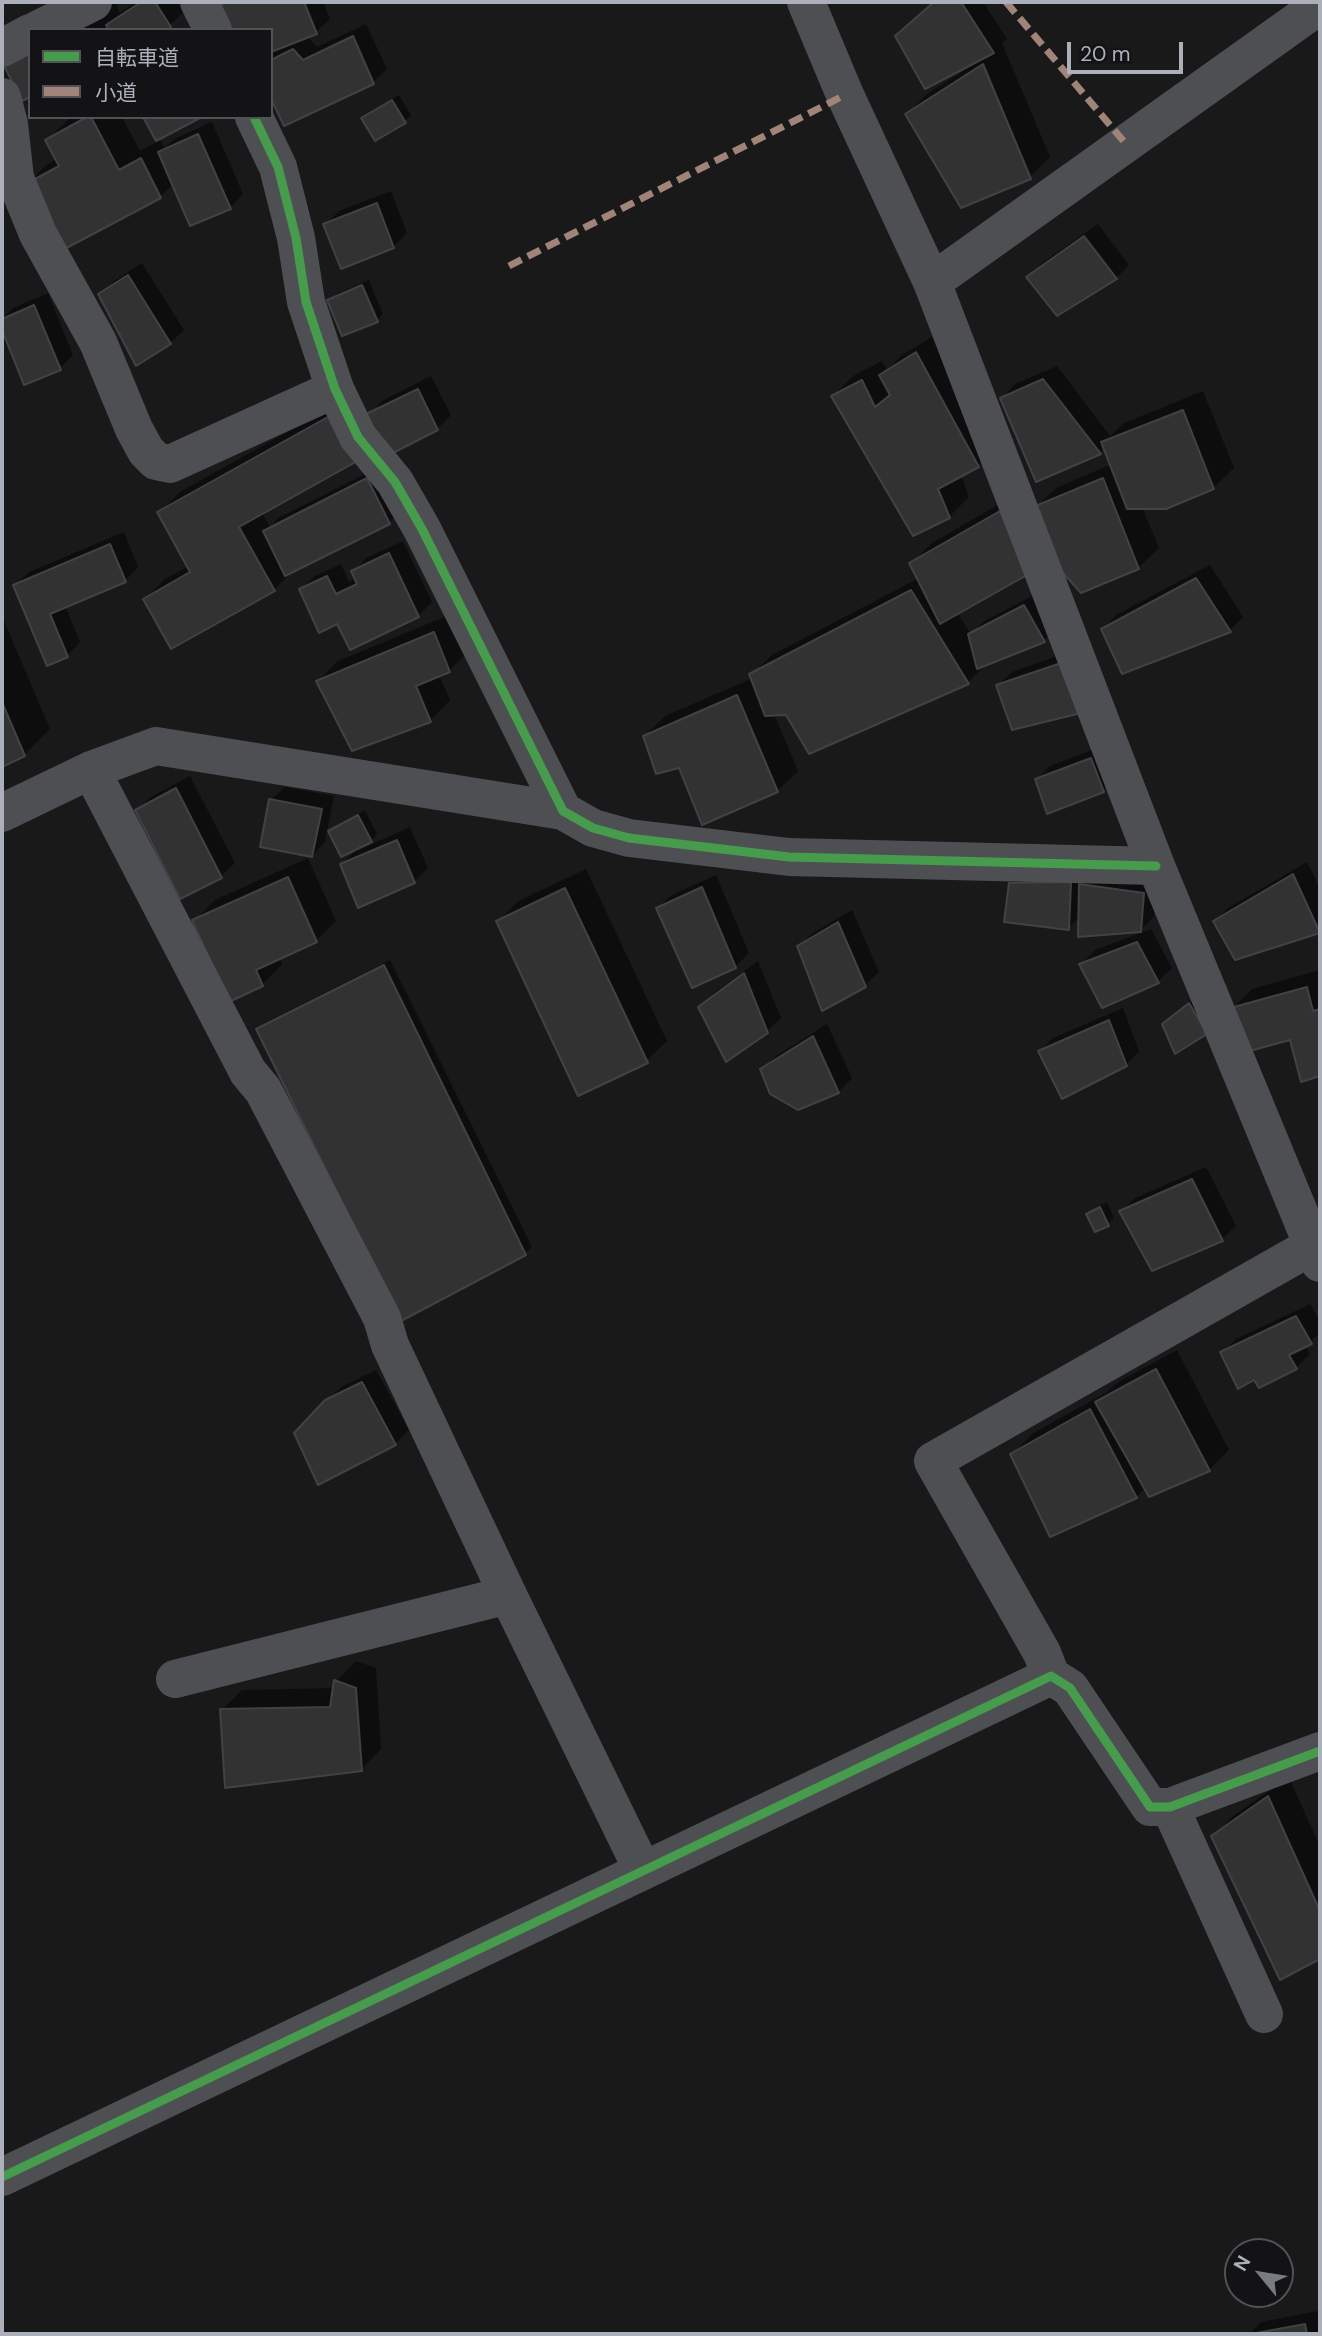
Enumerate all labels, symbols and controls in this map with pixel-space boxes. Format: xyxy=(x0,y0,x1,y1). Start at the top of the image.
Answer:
legend xyxy=(28,28,273,119)
scale bar xyxy=(1070,28,1186,72)
text: 20 m xyxy=(1080,40,1131,68)
text: 自転車道 xyxy=(95,44,179,72)
text: 小道 xyxy=(95,79,137,107)
north arrow xyxy=(1224,2238,1294,2308)
text: N xyxy=(1228,2251,1256,2276)

